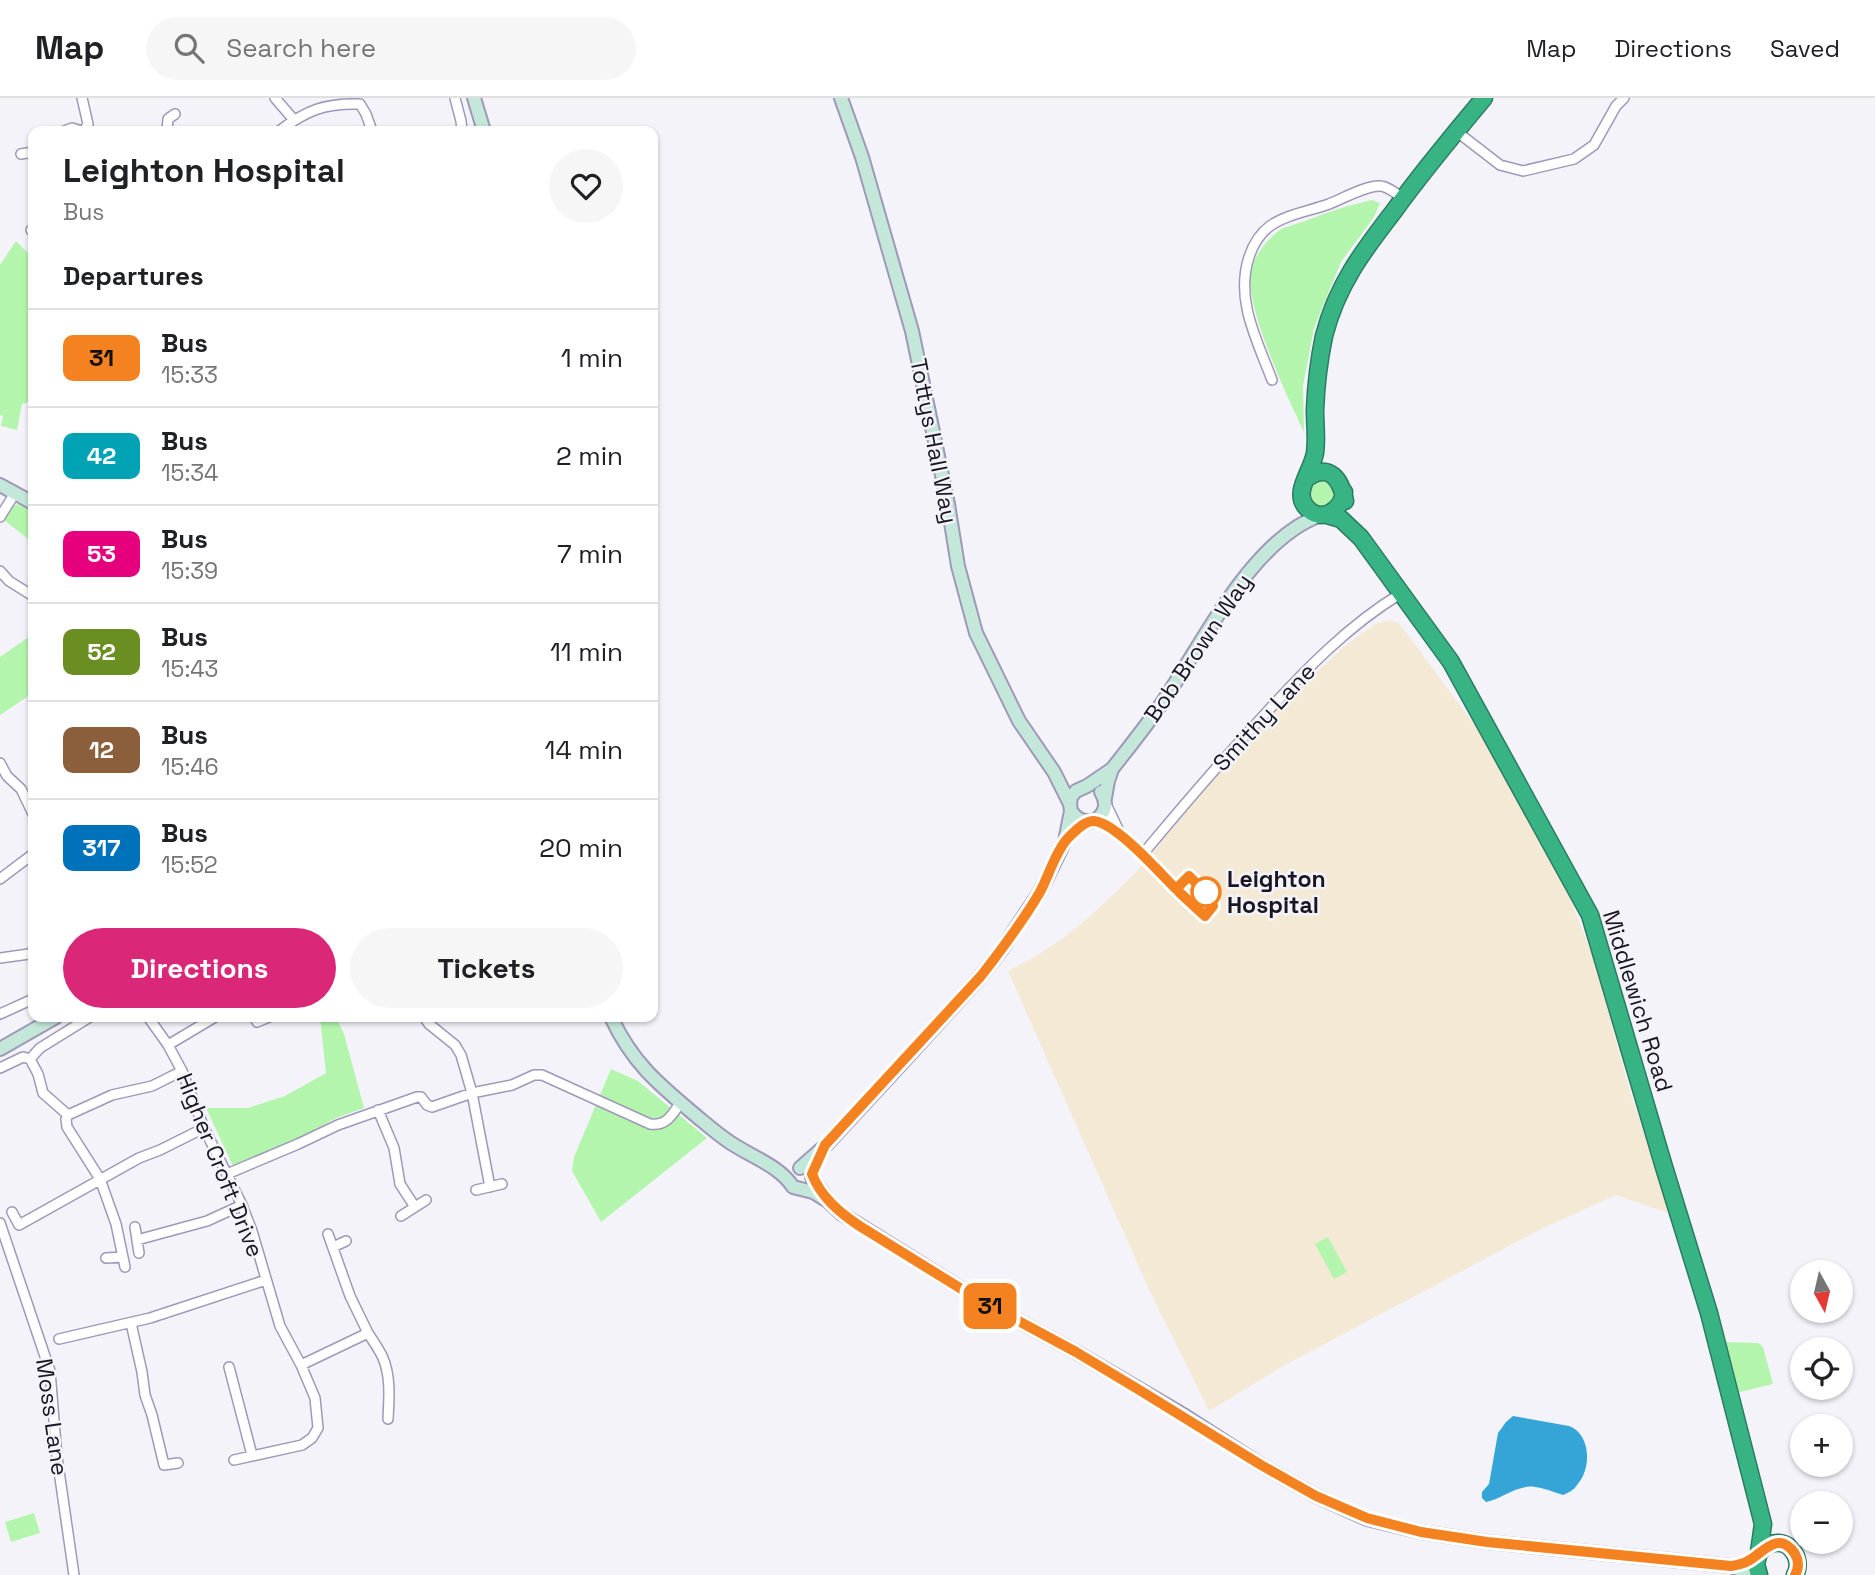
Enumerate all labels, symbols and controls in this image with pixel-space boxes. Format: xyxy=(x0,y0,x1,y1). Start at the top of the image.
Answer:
search box xyxy=(146,17,636,80)
text: Map xyxy=(35,27,104,69)
icon: search xyxy=(170,29,208,67)
text: Search here xyxy=(226,31,376,65)
text: Map xyxy=(1526,33,1576,64)
text: Directions xyxy=(1614,33,1732,64)
text: Saved xyxy=(1770,33,1840,64)
button: heart xyxy=(549,149,623,223)
text: Leighton Hospital xyxy=(63,150,345,192)
text: Bus xyxy=(63,197,104,227)
text: Departures xyxy=(63,259,204,293)
text: Bus xyxy=(161,326,208,360)
text: 1 min xyxy=(561,341,623,375)
text: 31 xyxy=(89,342,114,373)
street label: Tottys Hall Way xyxy=(903,356,965,526)
text: 15:33 xyxy=(161,360,218,390)
text: Bus xyxy=(161,424,208,458)
text: 2 min xyxy=(556,439,623,473)
text: 42 xyxy=(87,440,116,471)
text: 15:34 xyxy=(161,458,218,488)
text: Bus xyxy=(161,522,208,556)
text: 7 min xyxy=(557,537,623,571)
text: 53 xyxy=(87,538,116,569)
text: 15:39 xyxy=(161,556,218,586)
street label: Bob Brown Way xyxy=(1137,568,1259,728)
text: Bus xyxy=(161,620,208,654)
text: 11 min xyxy=(550,635,623,669)
text: 52 xyxy=(87,636,116,667)
text: 15:43 xyxy=(161,654,218,684)
street label: Smithy Lane xyxy=(1206,656,1322,778)
text: Bus xyxy=(161,718,208,752)
text: 14 min xyxy=(545,733,623,767)
text: 12 xyxy=(89,734,114,765)
text: 15:46 xyxy=(161,752,219,782)
text: Bus xyxy=(161,816,208,850)
text: 20 min xyxy=(539,831,623,865)
text: 317 xyxy=(82,832,121,863)
text: 15:52 xyxy=(161,850,218,880)
place label: Leighton Hospital xyxy=(1227,864,1326,920)
marker: Leighton Hospital xyxy=(1191,877,1221,907)
street label: Middlewich Road xyxy=(1596,906,1680,1096)
button: Directions xyxy=(63,928,336,1008)
button: Tickets xyxy=(350,928,623,1008)
street label: Higher Croft Drive xyxy=(169,1069,271,1261)
north arrow xyxy=(1790,1260,1853,1323)
map controls xyxy=(1790,1260,1853,1554)
line badge: 31 xyxy=(958,1283,1021,1329)
text: 31 xyxy=(977,1290,1003,1321)
button: locate xyxy=(1790,1337,1853,1400)
street label: Moss Lane xyxy=(29,1357,75,1477)
button: + xyxy=(1790,1414,1853,1477)
button: − xyxy=(1790,1491,1853,1554)

